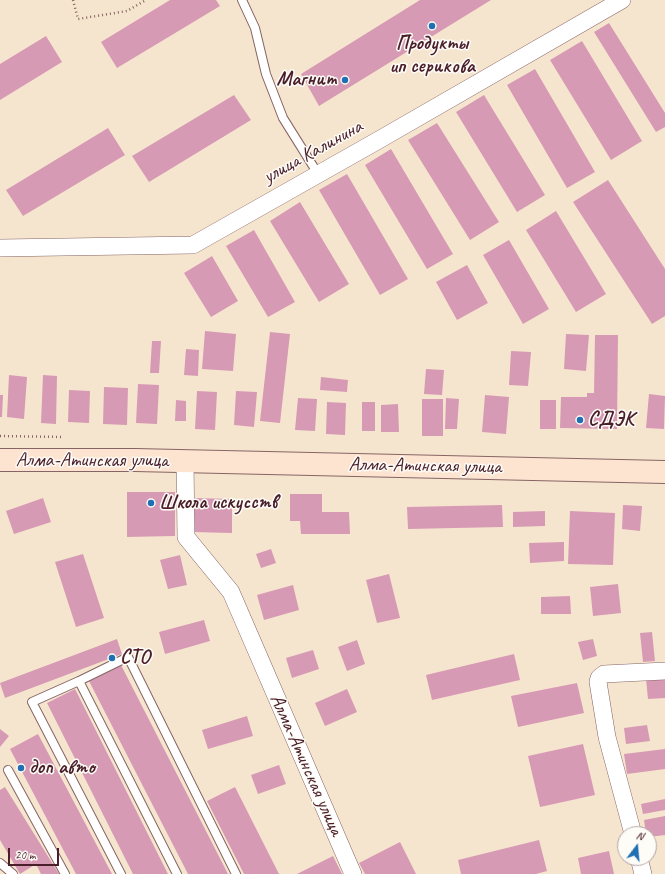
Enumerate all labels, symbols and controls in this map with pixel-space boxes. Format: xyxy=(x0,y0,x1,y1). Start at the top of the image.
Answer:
marker: Продукты ип серикова xyxy=(427,21,437,31)
place label: Продукты ип серикова xyxy=(389,32,475,79)
place label: Магнит xyxy=(277,68,337,92)
marker: Магнит xyxy=(340,75,350,85)
street label: улица Калинина xyxy=(259,115,367,189)
place label: СДЭК xyxy=(588,408,634,432)
marker: СДЭК xyxy=(575,415,585,425)
street label: Алма-Атинская улица xyxy=(16,449,168,473)
street label: Алма-Атинская улица xyxy=(348,453,502,479)
place label: Школа искусств xyxy=(159,491,277,515)
marker: Школа искусств xyxy=(146,498,156,508)
place label: СТО xyxy=(120,646,149,670)
marker: СТО xyxy=(107,653,117,663)
street label: Алма-Атинская улица xyxy=(264,690,348,840)
place label: доп авто xyxy=(29,756,95,780)
marker: доп авто xyxy=(16,763,26,773)
north arrow xyxy=(617,826,657,866)
text: N xyxy=(635,828,645,843)
scale bar xyxy=(10,840,61,866)
text: 20 m xyxy=(15,847,35,863)

